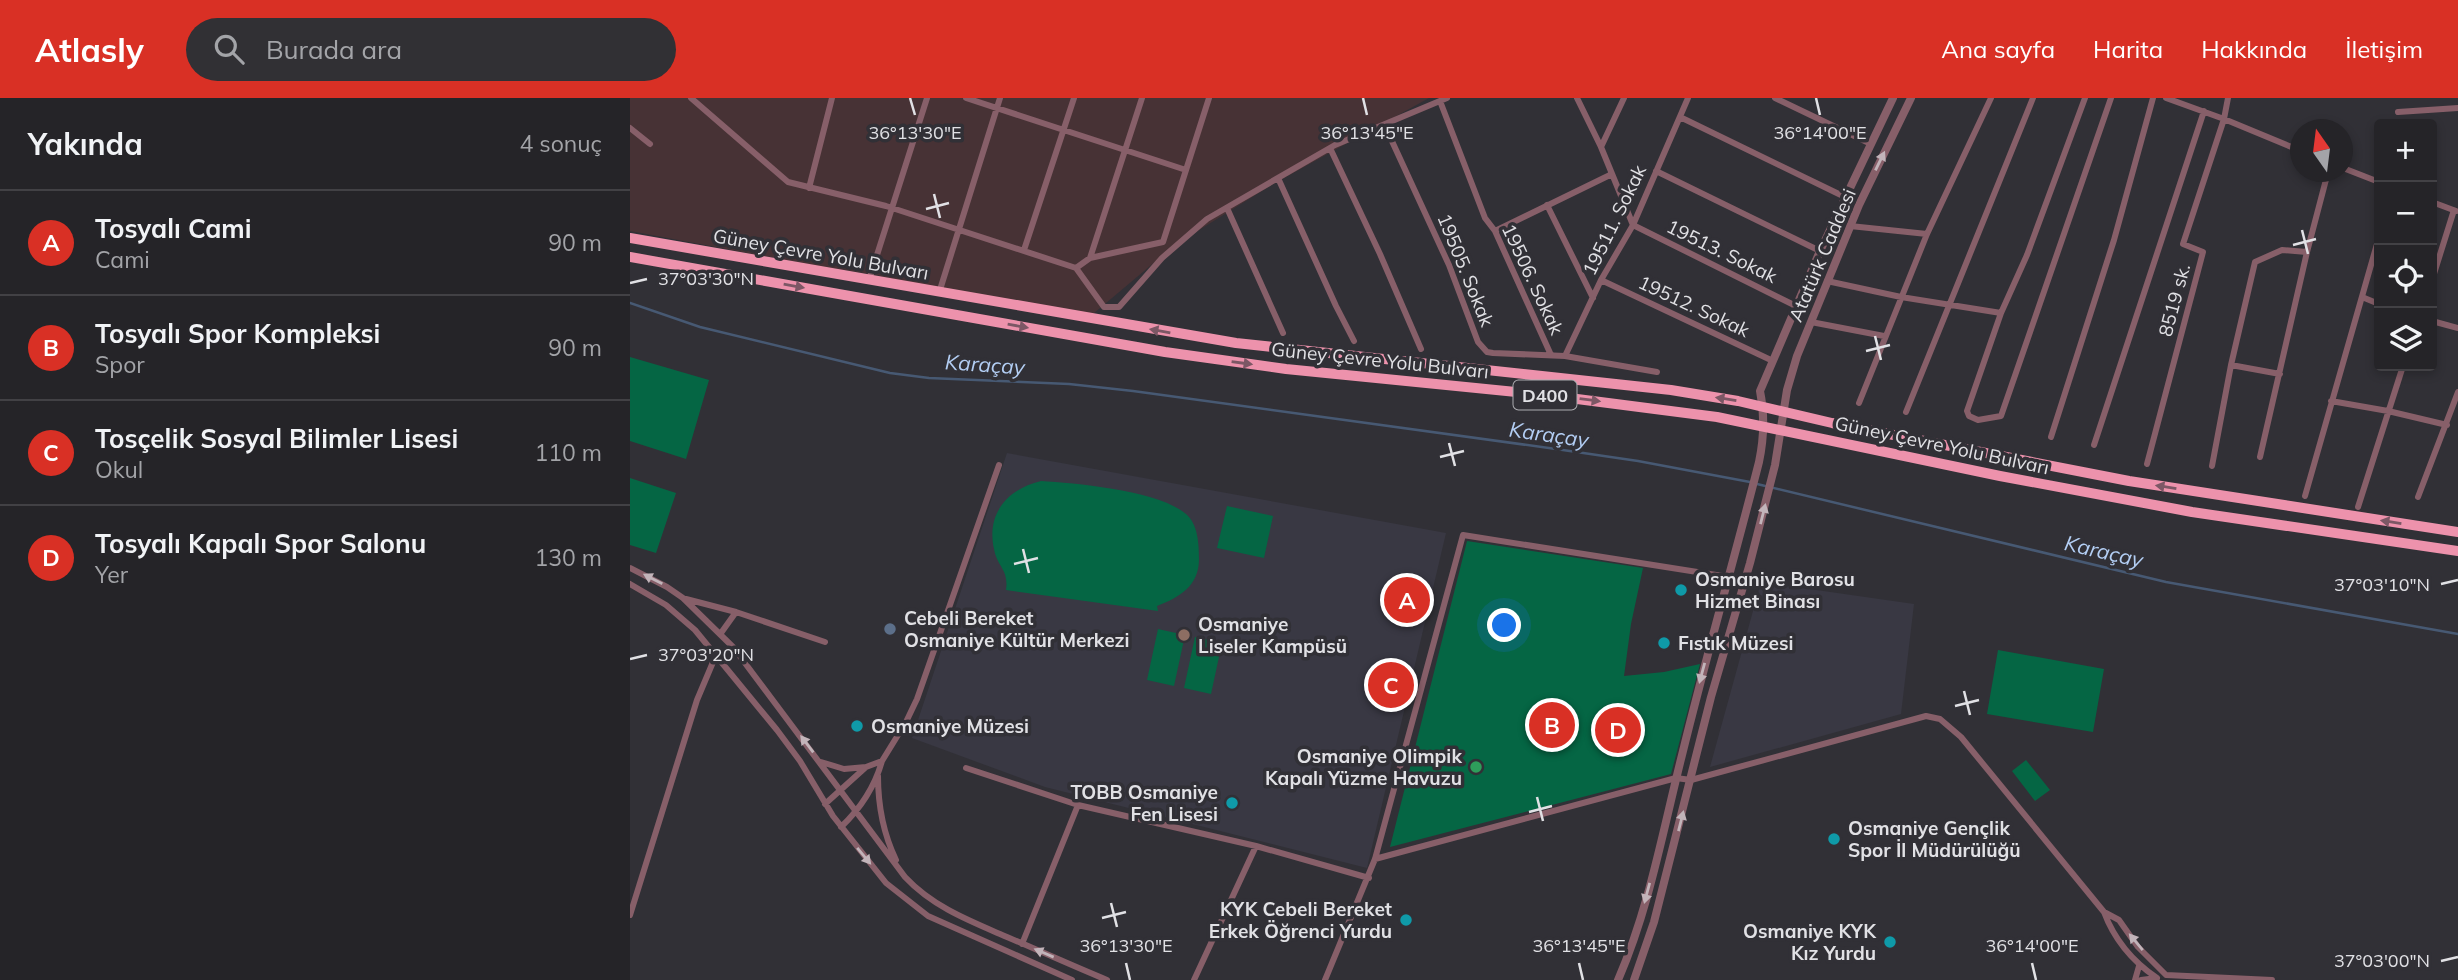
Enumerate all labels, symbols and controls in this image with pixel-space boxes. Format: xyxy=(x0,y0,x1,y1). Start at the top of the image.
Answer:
search box xyxy=(186,18,676,81)
text: Atlasly xyxy=(35,29,144,70)
icon: search xyxy=(210,30,248,68)
text: Burada ara xyxy=(266,33,402,66)
text: Ana sayfa xyxy=(1941,34,2055,64)
text: Harita xyxy=(2093,34,2163,64)
text: Hakkında xyxy=(2201,34,2307,64)
text: İletişim xyxy=(2345,34,2423,64)
north arrow xyxy=(2290,119,2353,182)
map controls xyxy=(2374,119,2437,371)
button: + xyxy=(2374,119,2437,182)
text: 36°13'30"E xyxy=(868,121,962,144)
text: 36°13'45"E xyxy=(1320,121,1414,144)
text: 36°14'00"E xyxy=(1773,121,1867,144)
text: Yakında xyxy=(28,125,143,163)
text: 4 sonuç xyxy=(520,129,602,158)
one-way arrow xyxy=(1875,151,1886,171)
street label: 19511. Sokak xyxy=(1577,161,1651,279)
button: − xyxy=(2374,182,2437,245)
street label: Atatürk Caddesi xyxy=(1783,185,1861,325)
street label: 19505. Sokak xyxy=(1432,210,1500,330)
text: Tosyalı Cami xyxy=(95,212,252,245)
street label: 19513. Sokak xyxy=(1663,214,1781,288)
street label: 19506. Sokak xyxy=(1497,220,1569,339)
street label: Güney Çevre Yolu Bulvarı xyxy=(711,223,931,285)
text: A xyxy=(42,228,60,257)
text: 90 m xyxy=(548,228,602,257)
text: Cami xyxy=(95,245,150,274)
button: locate xyxy=(2374,245,2437,308)
street label: 8519 sk. xyxy=(2153,261,2195,339)
text: 37°03'30"N xyxy=(658,267,754,290)
street label: 19512. Sokak xyxy=(1635,270,1754,342)
one-way arrow xyxy=(783,281,805,292)
button: layers xyxy=(2374,308,2437,371)
text: Tosyalı Spor Kompleksi xyxy=(95,317,380,350)
one-way arrow xyxy=(1007,321,1029,332)
one-way arrow xyxy=(1149,325,1171,336)
text: B xyxy=(43,333,59,362)
text: 90 m xyxy=(548,333,602,362)
street label: Güney Çevre Yolu Bulvarı xyxy=(1270,337,1490,383)
water label: Karaçay xyxy=(944,348,1027,380)
text: Spor xyxy=(95,350,145,379)
one-way arrow xyxy=(1231,357,1253,368)
road number: D400 xyxy=(1514,380,1576,410)
one-way arrow xyxy=(1715,393,1737,404)
one-way arrow xyxy=(1579,395,1601,406)
street label: Güney Çevre Yolu Bulvarı xyxy=(1833,411,2051,479)
water label: Karaçay xyxy=(1508,416,1591,453)
text: Tosçelik Sosyal Bilimler Lisesi xyxy=(95,422,458,455)
text: C xyxy=(43,438,59,467)
text: 110 m xyxy=(534,438,602,467)
text: Okul xyxy=(95,455,143,484)
one-way arrow xyxy=(2155,481,2177,492)
one-way arrow xyxy=(1758,503,1769,525)
one-way arrow xyxy=(2379,516,2401,527)
text: Tosyalı Kapalı Spor Salonu xyxy=(95,527,426,560)
water label: Karaçay xyxy=(2062,529,2147,573)
text: D xyxy=(42,543,60,572)
text: 130 m xyxy=(534,543,602,572)
text: Yer xyxy=(95,560,128,589)
place label: Osmaniye Barosu Hizmet Binası xyxy=(1695,567,1855,613)
text: 37°03'10"N xyxy=(2334,573,2430,596)
one-way arrow xyxy=(643,574,663,585)
pin: A xyxy=(1384,574,1430,626)
marker: Osmaniye Barosu Hizmet Binası xyxy=(1673,582,1689,598)
place label: Cebeli Bereket Osmaniye Kültür Merkezi xyxy=(904,606,1129,652)
your location xyxy=(1487,608,1521,642)
place label: Osmaniye Liseler Kampüsü xyxy=(1198,612,1347,658)
marker: Cebeli Bereket Osmaniye Kültür Merkezi xyxy=(882,621,898,637)
marker: Osmaniye Liseler Kampüsü xyxy=(1176,627,1192,643)
place label: Fıstık Müzesi xyxy=(1678,631,1793,655)
marker: Fıstık Müzesi xyxy=(1656,635,1672,651)
text: 37°03'20"N xyxy=(658,643,754,666)
pin: C xyxy=(1368,659,1414,711)
one-way arrow xyxy=(1696,662,1707,684)
pin: B xyxy=(1529,699,1575,751)
pin: D xyxy=(1595,704,1641,756)
place label: Osmaniye Müzesi xyxy=(871,714,1029,738)
marker: Osmaniye Müzesi xyxy=(849,718,865,734)
one-way arrow xyxy=(800,735,814,753)
place label: Osmaniye Olimpik Kapalı Yüzme Havuzu xyxy=(1265,744,1463,790)
marker: Osmaniye Olimpik Kapalı Yüzme Havuzu xyxy=(1468,759,1484,775)
place label: TOBB Osmaniye Fen Lisesi xyxy=(1070,780,1218,826)
marker: TOBB Osmaniye Fen Lisesi xyxy=(1224,795,1240,811)
one-way arrow xyxy=(1676,809,1687,831)
place label: Osmaniye Gençlik Spor İl Müdürülüğü xyxy=(1848,816,2021,862)
marker: Osmaniye Gençlik Spor İl Müdürülüğü xyxy=(1826,831,1842,847)
one-way arrow xyxy=(856,847,871,865)
one-way arrow xyxy=(1641,882,1652,904)
place label: KYK Cebeli Bereket Erkek Öğrenci Yurdu xyxy=(1209,897,1392,943)
marker: KYK Cebeli Bereket Erkek Öğrenci Yurdu xyxy=(1398,912,1414,928)
place label: Osmaniye KYK Kız Yurdu xyxy=(1743,919,1877,965)
text: 36°13'30"E xyxy=(1079,934,1173,957)
text: 36°13'45"E xyxy=(1532,934,1626,957)
marker: Osmaniye KYK Kız Yurdu xyxy=(1882,934,1898,950)
text: 36°14'00"E xyxy=(1985,934,2079,957)
one-way arrow xyxy=(2128,934,2143,952)
one-way arrow xyxy=(1034,947,1054,959)
text: 37°03'00"N xyxy=(2334,949,2430,972)

